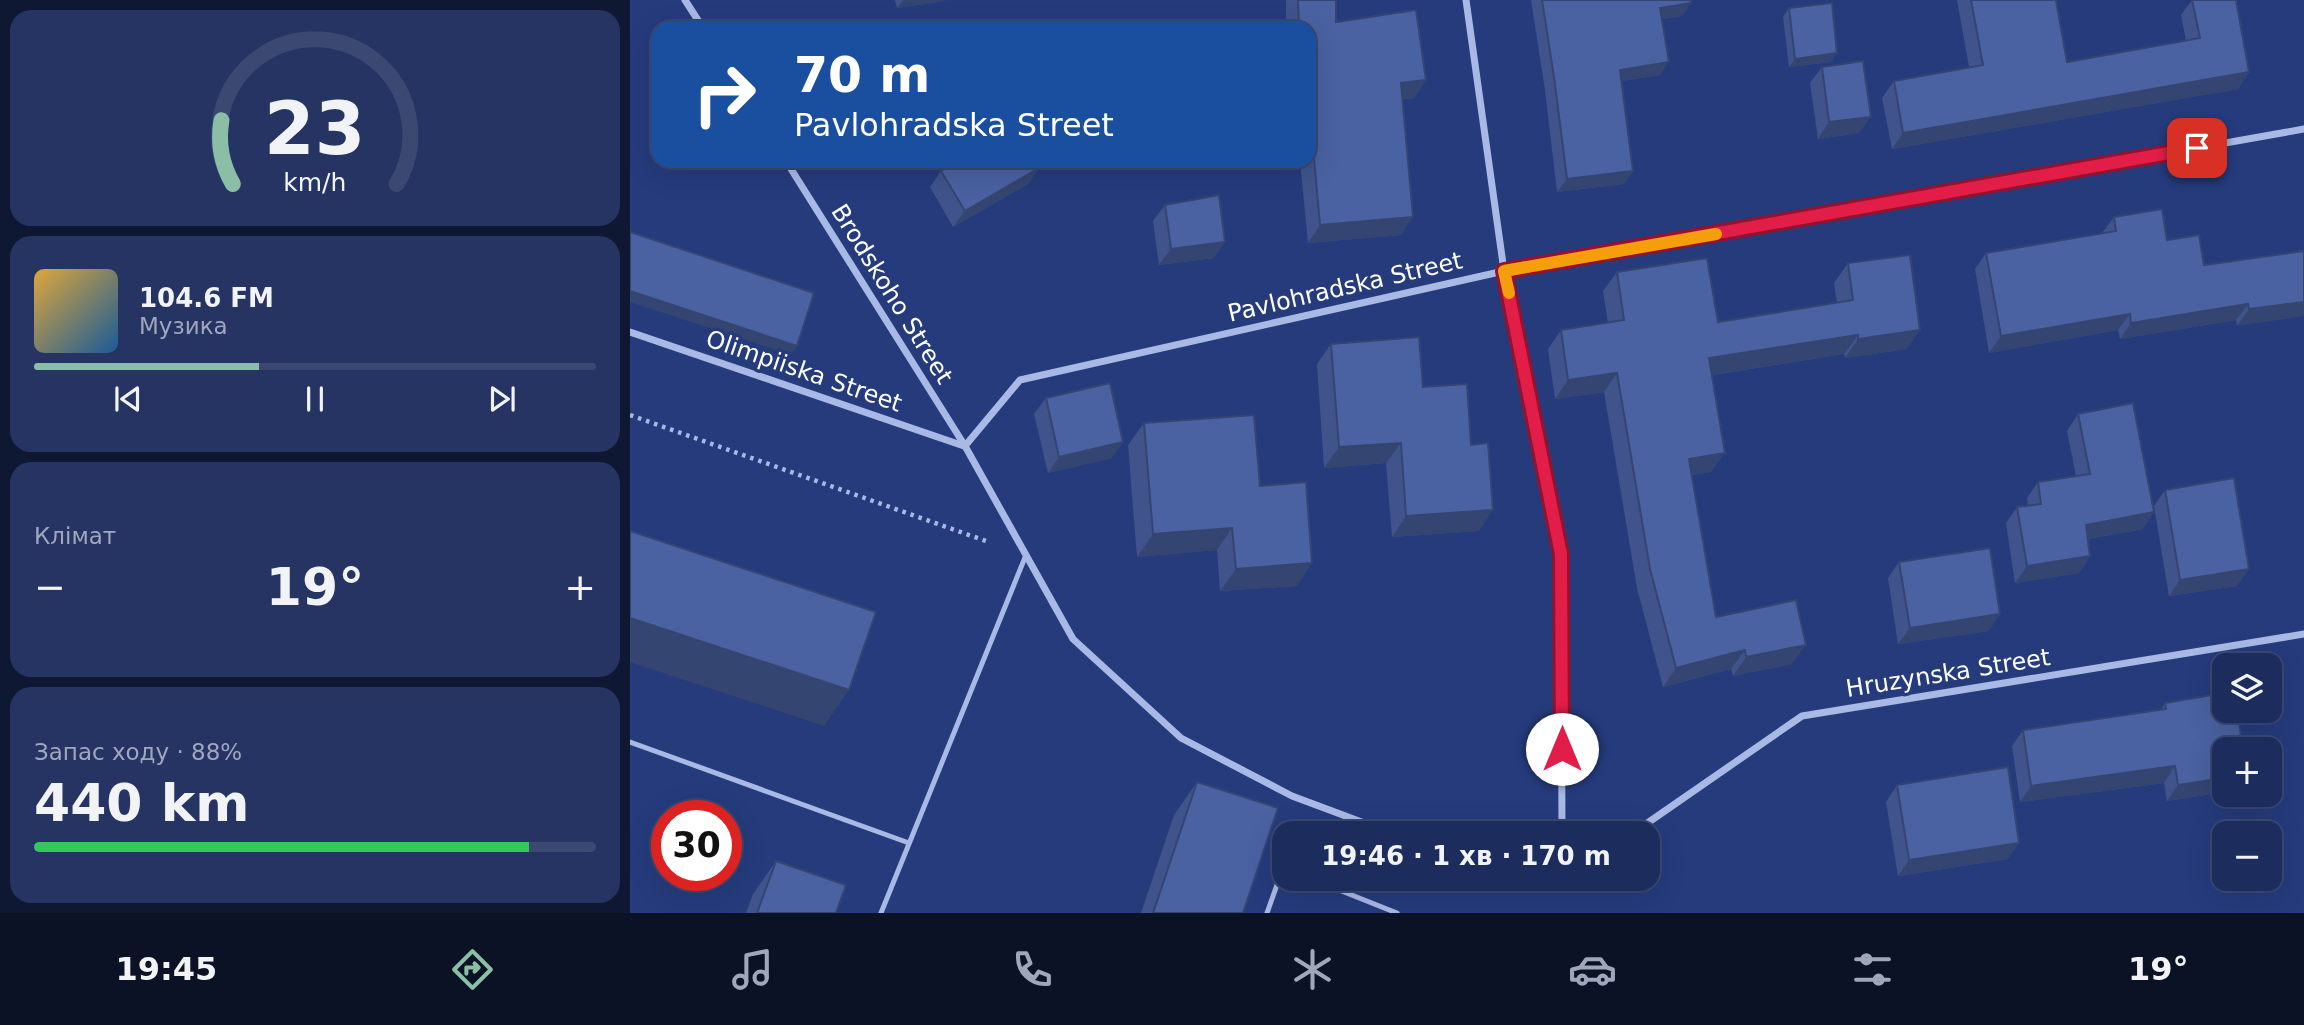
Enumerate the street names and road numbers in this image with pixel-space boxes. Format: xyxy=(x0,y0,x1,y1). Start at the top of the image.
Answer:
street label: Brodskoho Street xyxy=(825,199,959,389)
street label: Pavlohradska Street xyxy=(1225,246,1465,328)
street label: Olimpiiska Street xyxy=(702,324,906,418)
street label: Hruzynska Street xyxy=(1844,643,2052,703)

